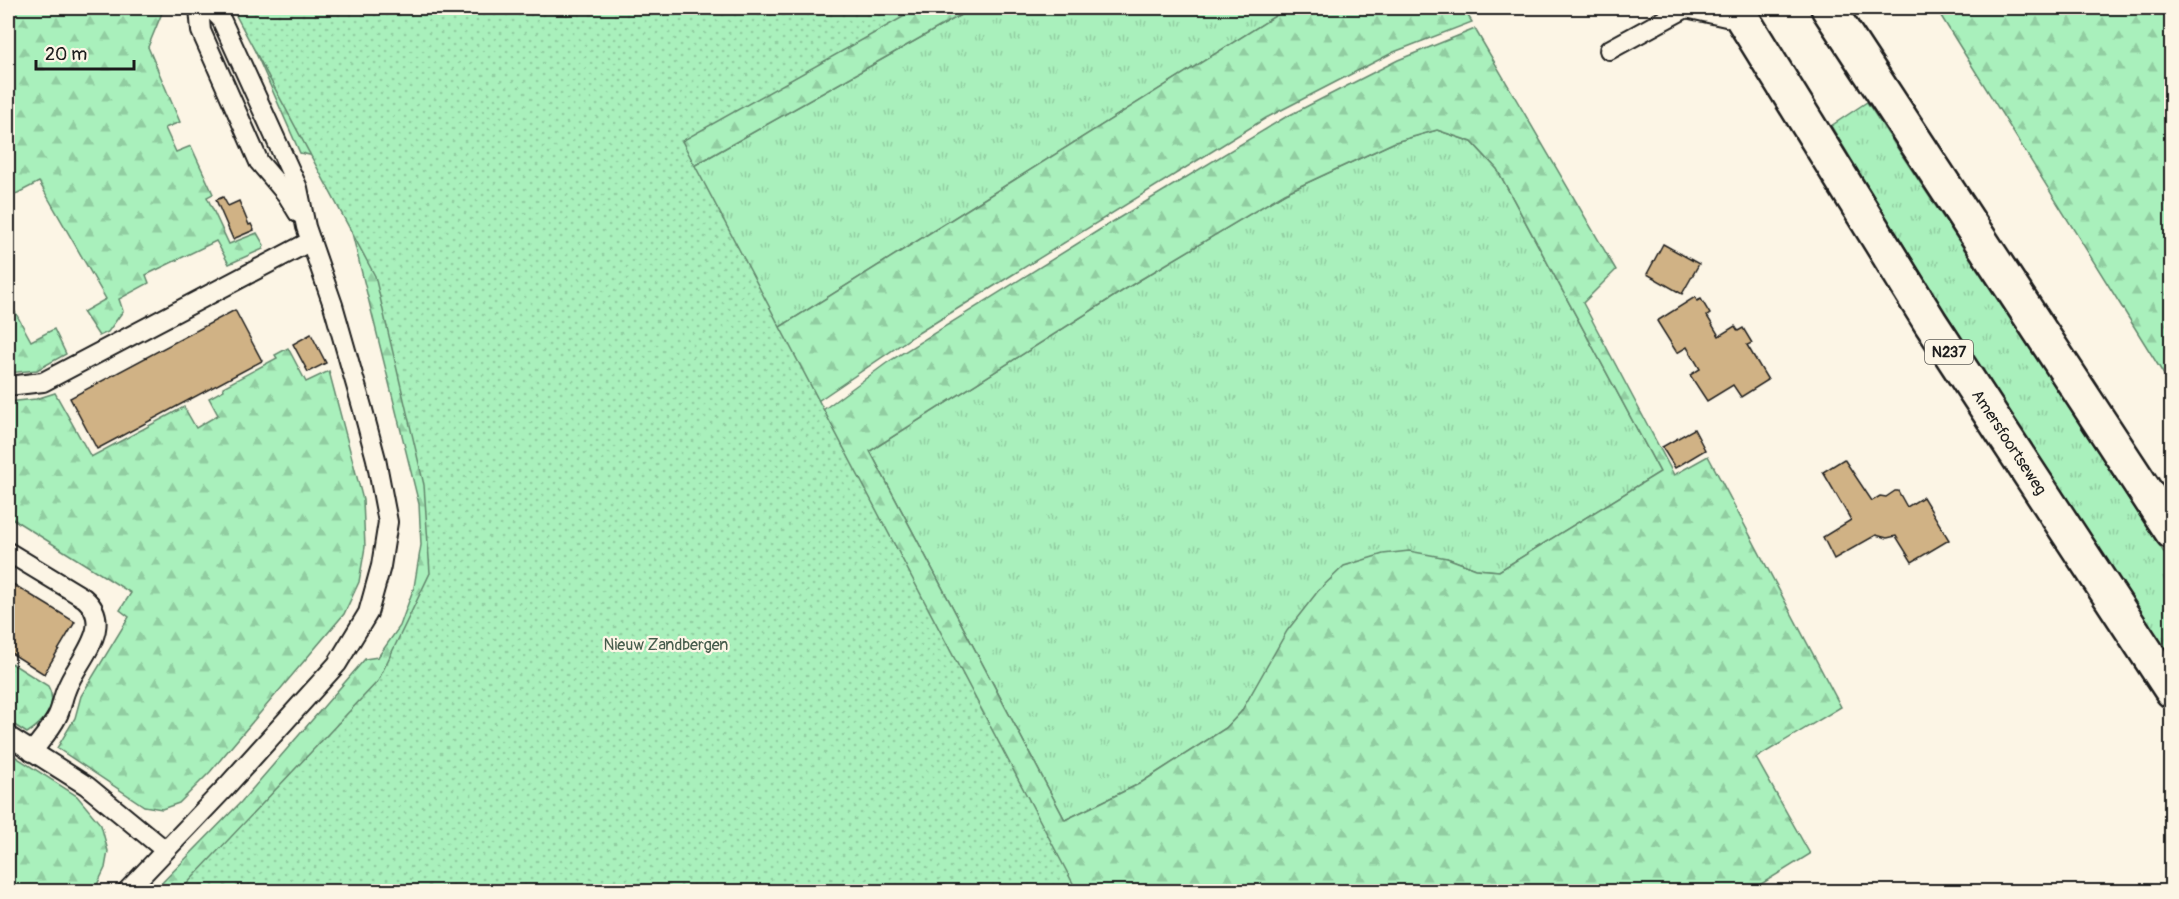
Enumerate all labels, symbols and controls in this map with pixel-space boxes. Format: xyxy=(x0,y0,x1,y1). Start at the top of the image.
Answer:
scale bar xyxy=(36,33,134,71)
text: 20 m xyxy=(45,43,87,66)
road number: N237 xyxy=(1925,340,1973,364)
street label: Amersfoortseweg xyxy=(1967,386,2051,499)
park label: Nieuw Zandbergen xyxy=(604,635,728,655)

